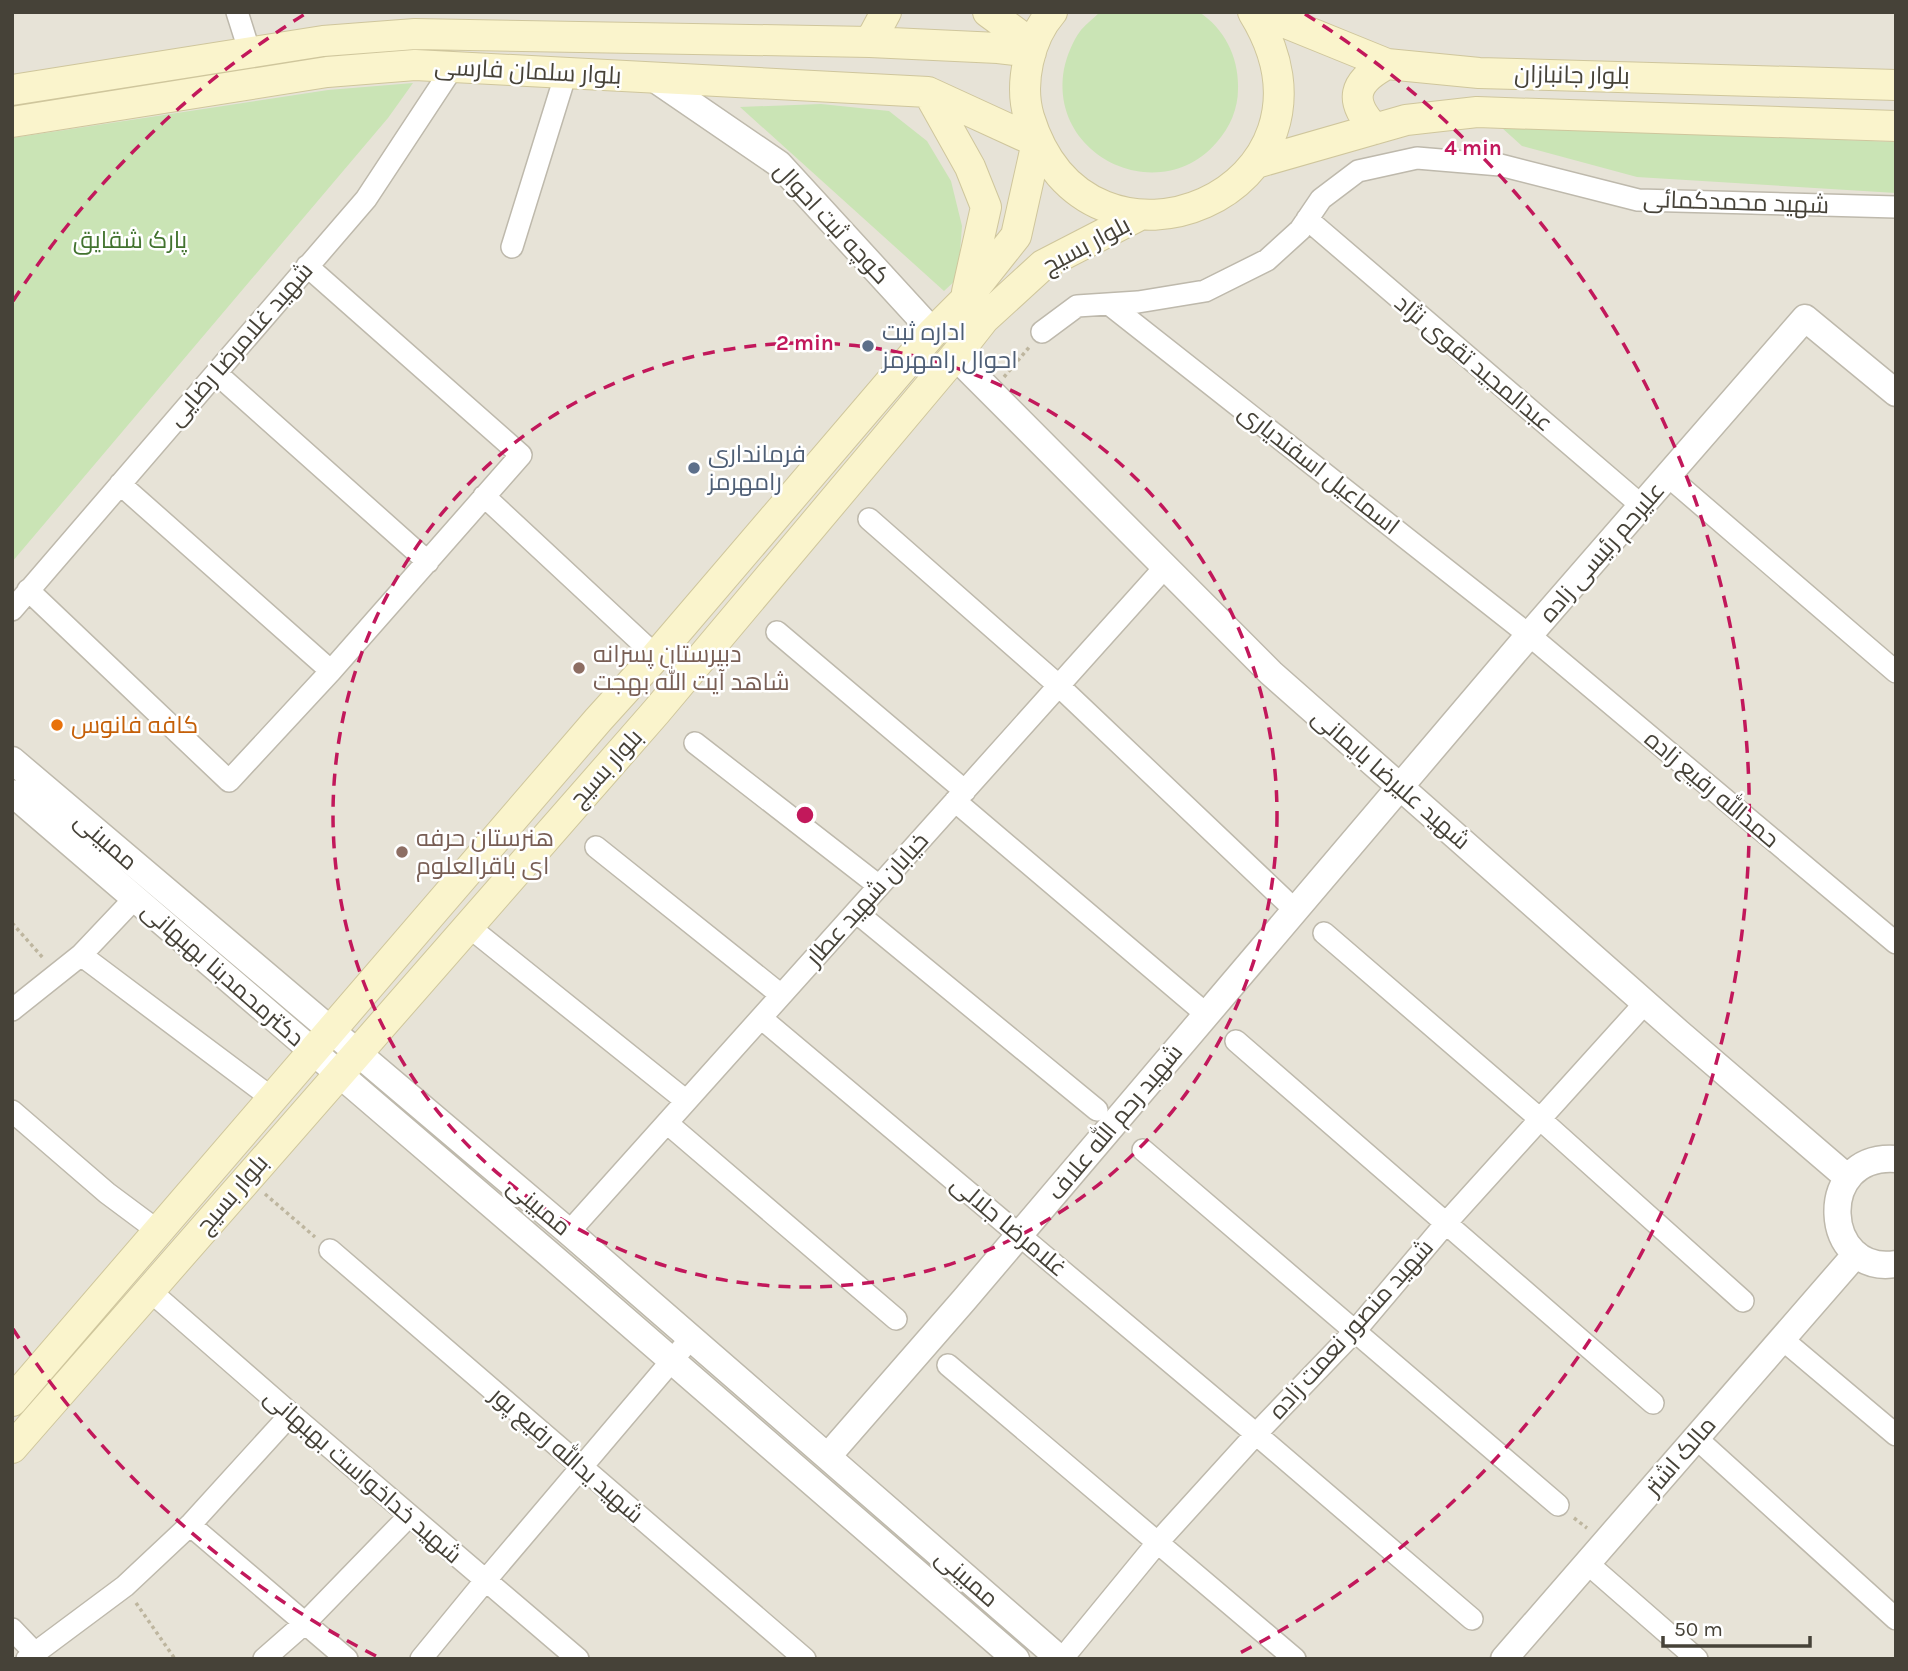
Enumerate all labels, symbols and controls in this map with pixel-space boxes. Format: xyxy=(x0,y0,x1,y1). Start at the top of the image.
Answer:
street label: بلوار سلمان فارسی xyxy=(434,52,622,90)
street label: بلوار جانبازان xyxy=(1514,60,1630,90)
text: 4 min xyxy=(1444,136,1502,160)
street label: کوچه ثبت احوال xyxy=(767,156,896,291)
street label: شهید محمدکمائی xyxy=(1643,185,1829,219)
street label: بلوار بسیج xyxy=(1037,210,1136,281)
park label: پارک شقایق xyxy=(73,226,188,256)
street label: شهید غلامرضا رضایی xyxy=(161,257,319,431)
street label: عبدالمجید تقوی نژاد xyxy=(1389,289,1559,437)
place label: اداره ثبت احوال رامهرمز xyxy=(880,318,1018,374)
text: 2 min xyxy=(776,331,834,355)
marker: اداره ثبت احوال رامهرمز xyxy=(860,338,876,354)
street label: اسماعیل اسفندیاری xyxy=(1233,398,1405,540)
place label: فرمانداری رامهرمز xyxy=(706,440,806,496)
marker: فرمانداری رامهرمز xyxy=(686,460,702,476)
street label: علیرحم رئیسی زاده xyxy=(1534,476,1672,629)
place label: دبیرستان پسرانه شاهد آیت الله بهجت xyxy=(593,640,790,696)
marker: دبیرستان پسرانه شاهد آیت الله بهجت xyxy=(571,660,587,676)
street label: شهید علیرضا بایمانی xyxy=(1306,703,1476,855)
place label: کافه فانوس xyxy=(71,711,198,739)
marker: کافه فانوس xyxy=(49,717,65,733)
street label: بلوار بسیج xyxy=(564,723,650,814)
street label: حمدالله رفیع زاده xyxy=(1638,723,1786,855)
centre of rings xyxy=(793,803,817,827)
street label: ممبینی xyxy=(69,806,143,876)
place label: هنرستان حرفه ای باقرالعلوم xyxy=(416,824,554,882)
street label: خیابان شهید عطار xyxy=(799,827,934,973)
marker: هنرستان حرفه ای باقرالعلوم xyxy=(394,844,410,860)
street label: دکترمحمدبنا بهبهانی xyxy=(136,896,310,1052)
street label: شهید رحم الله علاف xyxy=(1040,1037,1190,1207)
street label: بلوار بسیج xyxy=(190,1149,275,1240)
street label: غلامرضا جلالی xyxy=(945,1169,1073,1283)
street label: ممبینی xyxy=(502,1172,576,1242)
street label: شهید منصور نعمت زاده xyxy=(1263,1234,1439,1424)
street label: شهید یدالله رفیع پور xyxy=(482,1378,650,1531)
street label: شهید خداخواست بهبهانی xyxy=(259,1383,467,1569)
street label: مالک اشتر xyxy=(1637,1411,1722,1503)
street label: ممبینی xyxy=(930,1543,1004,1613)
scale bar xyxy=(1663,1604,1810,1648)
text: 50 m xyxy=(1674,1617,1723,1641)

